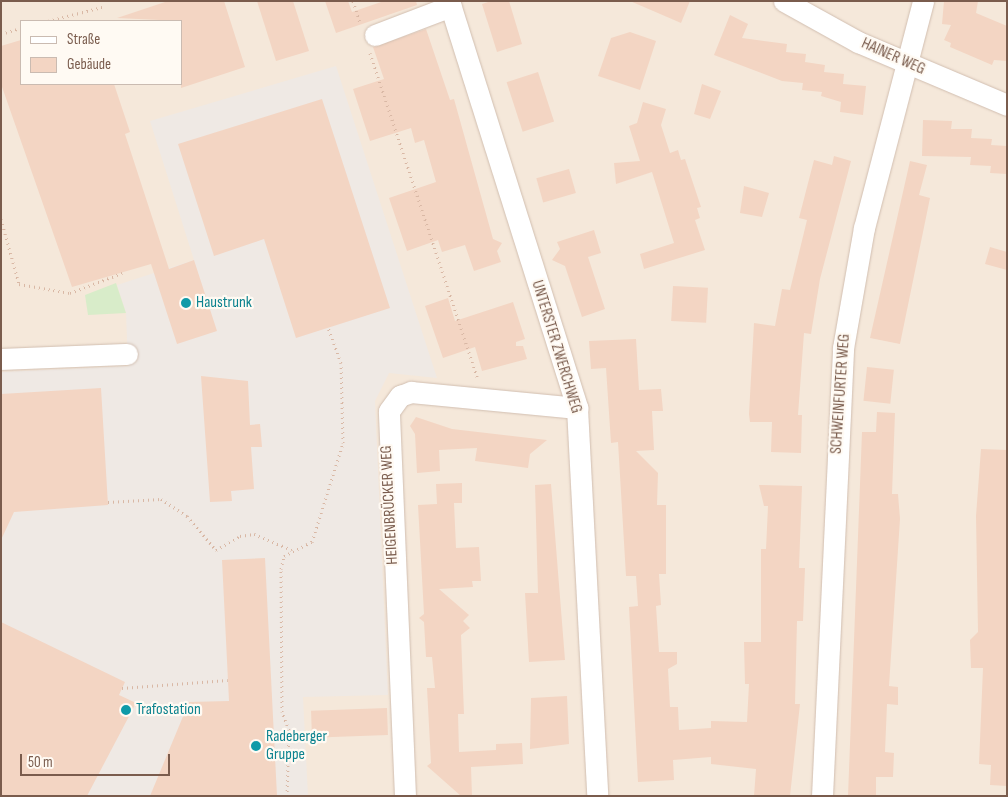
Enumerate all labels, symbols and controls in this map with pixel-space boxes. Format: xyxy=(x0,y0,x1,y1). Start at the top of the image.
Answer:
legend xyxy=(20,20,182,85)
text: Straße xyxy=(67,30,100,49)
street label: HAINER WEG xyxy=(858,34,928,80)
text: Gebäude xyxy=(67,55,111,74)
street label: UNTERSTER ZWERCHWEG xyxy=(527,278,585,416)
place label: Haustrunk xyxy=(196,293,252,313)
marker: Haustrunk xyxy=(180,297,192,309)
street label: SCHWEINFURTER WEG xyxy=(827,333,855,455)
street label: HEIGENBRÜCKER WEG xyxy=(377,445,403,565)
place label: Trafostation xyxy=(136,700,201,720)
marker: Trafostation xyxy=(120,704,132,716)
place label: Radeberger Gruppe xyxy=(266,727,327,765)
marker: Radeberger Gruppe xyxy=(250,740,262,752)
scale bar xyxy=(22,744,172,776)
text: 50 m xyxy=(28,753,53,772)

